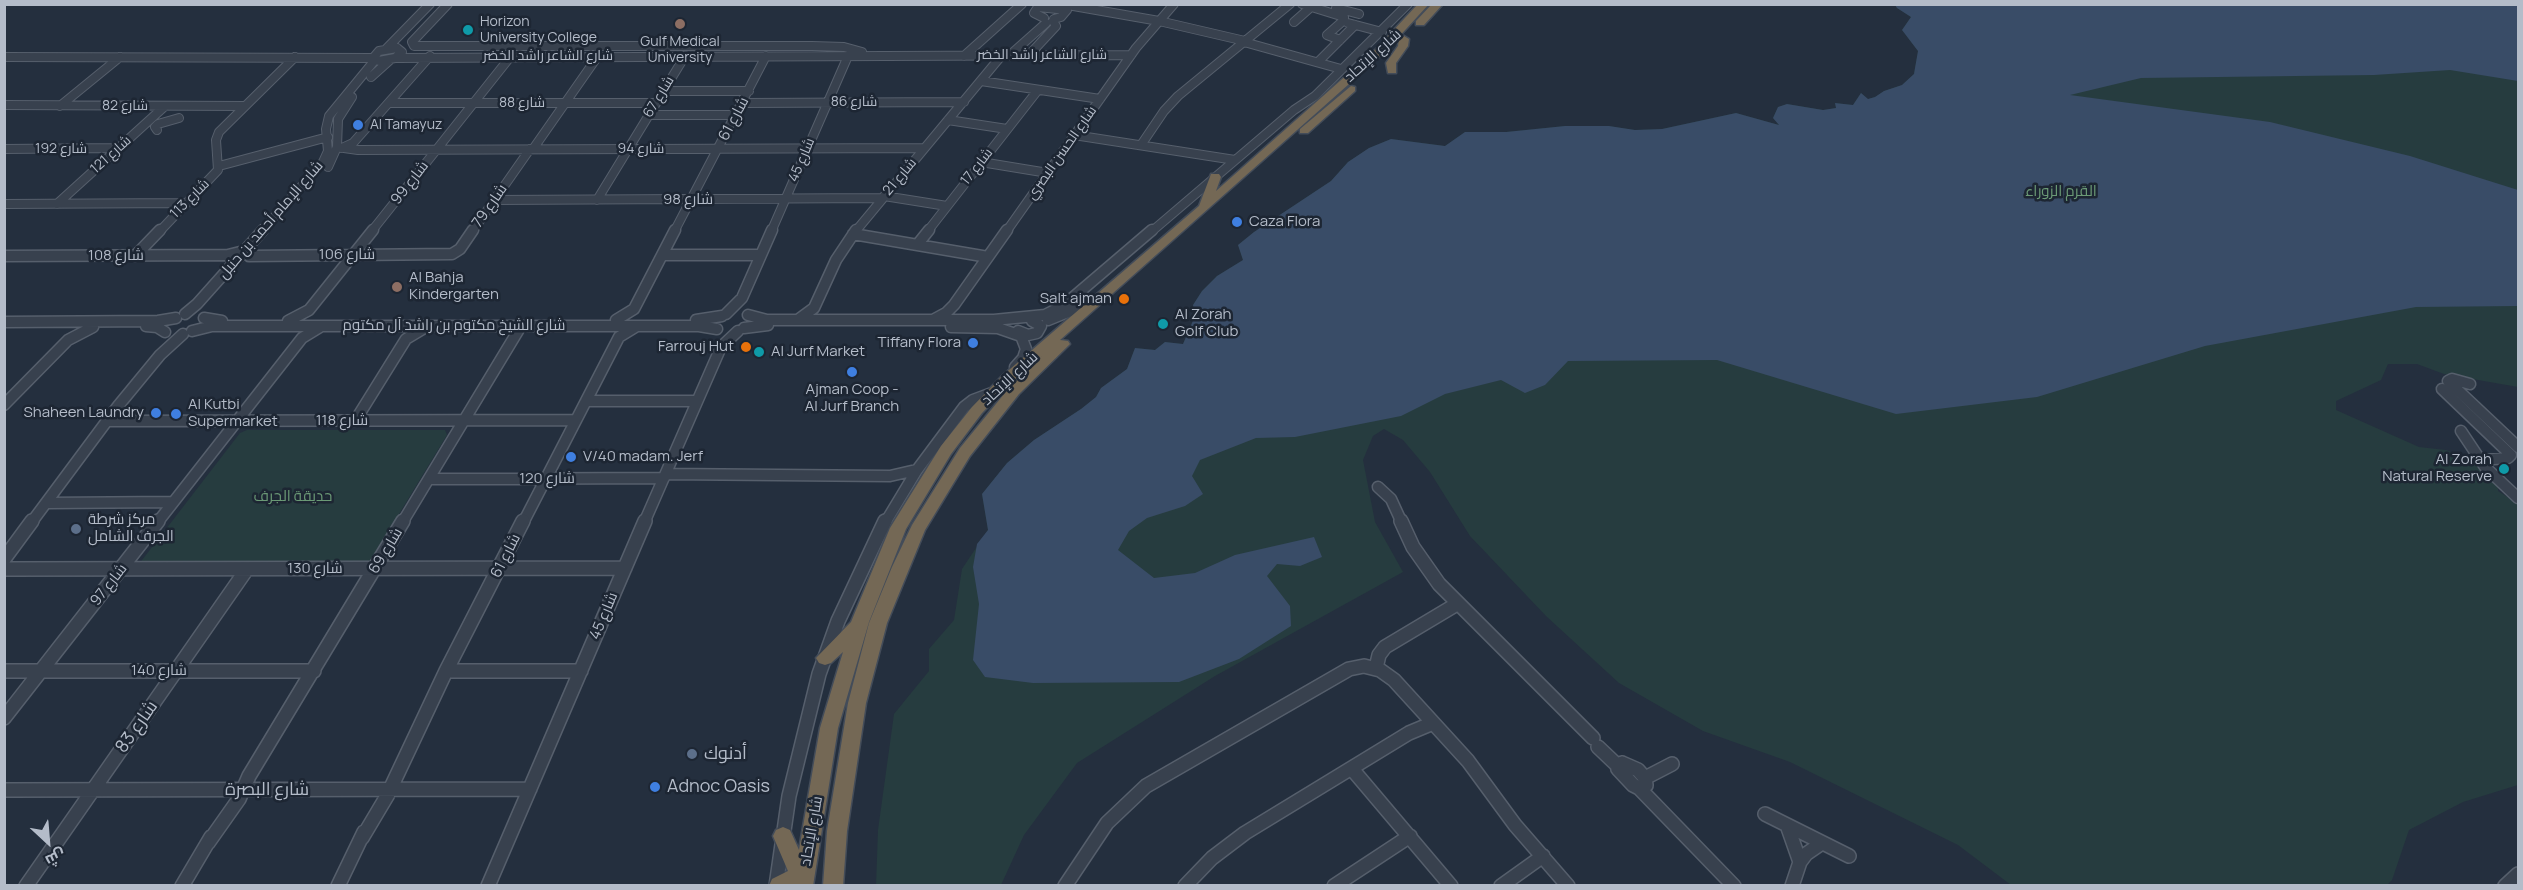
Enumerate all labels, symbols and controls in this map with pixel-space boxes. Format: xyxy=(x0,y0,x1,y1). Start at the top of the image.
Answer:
place label: Horizon University College xyxy=(480,14,597,46)
marker: Gulf Medical University xyxy=(673,17,687,31)
marker: Horizon University College xyxy=(461,23,475,37)
street label: شارع الإتحاد xyxy=(1341,26,1405,86)
place label: Gulf Medical University xyxy=(640,34,720,66)
street label: شارع الشاعر راشد الخضر xyxy=(977,47,1107,63)
street label: شارع الشاعر راشد الخضر xyxy=(483,48,613,64)
street label: شارع 67 xyxy=(640,73,678,121)
street label: شارع 61 xyxy=(715,94,753,144)
street label: شارع 86 xyxy=(831,94,877,110)
street label: شارع 88 xyxy=(499,95,545,111)
street label: شارع 82 xyxy=(102,98,148,114)
street label: شارع الحسن البصري xyxy=(1023,103,1101,203)
place label: Al Tamayuz xyxy=(370,117,442,133)
marker: Al Tamayuz xyxy=(351,118,365,132)
street label: شارع 121 xyxy=(87,132,135,178)
street label: شارع 45 xyxy=(785,135,819,185)
street label: شارع 192 xyxy=(35,141,87,157)
street label: شارع 94 xyxy=(618,141,664,157)
street label: شارع 17 xyxy=(957,145,997,189)
street label: شارع 21 xyxy=(880,155,920,199)
street label: شارع الإمام أحمد بن حنبل xyxy=(215,157,327,283)
street label: شارع 99 xyxy=(387,157,433,209)
street label: شارع 113 xyxy=(167,176,213,222)
street label: شارع 79 xyxy=(469,181,511,231)
park label: القرم الزوراء xyxy=(2025,183,2097,201)
street label: شارع 98 xyxy=(663,191,713,209)
place label: Caza Flora xyxy=(1249,213,1320,231)
marker: Caza Flora xyxy=(1230,215,1244,229)
street label: شارع 106 xyxy=(319,246,375,264)
street label: شارع 108 xyxy=(88,247,144,265)
place label: Al Bahja Kindergarten xyxy=(409,269,499,304)
marker: Al Bahja Kindergarten xyxy=(390,280,404,294)
place label: Salt ajman xyxy=(1040,290,1112,308)
marker: Salt ajman xyxy=(1117,292,1131,306)
place label: Al Zorah Golf Club xyxy=(1175,306,1238,341)
street label: شارع الشيخ مكتوم بن راشد آل مكتوم xyxy=(343,317,565,335)
marker: Al Zorah Golf Club xyxy=(1156,317,1170,331)
place label: Tiffany Flora xyxy=(878,334,961,352)
marker: Tiffany Flora xyxy=(966,336,980,350)
place label: Farrouj Hut xyxy=(658,338,734,356)
marker: Farrouj Hut xyxy=(739,340,753,354)
place label: Al Jurf Market xyxy=(771,343,865,361)
marker: Al Jurf Market xyxy=(752,345,766,359)
street label: شارع الإتحاد xyxy=(978,348,1042,410)
marker: Ajman Coop - Al Jurf Branch xyxy=(845,365,859,379)
place label: Ajman Coop - Al Jurf Branch xyxy=(805,381,899,416)
place label: Al Kutbi Supermarket xyxy=(188,396,278,431)
place label: Shaheen Laundry xyxy=(24,404,144,422)
marker: Shaheen Laundry xyxy=(149,406,163,420)
marker: Al Kutbi Supermarket xyxy=(169,407,183,421)
street label: شارع 118 xyxy=(316,412,368,430)
place label: V/40 madam. Jerf xyxy=(583,448,703,466)
marker: V/40 madam. Jerf xyxy=(564,450,578,464)
place label: Al Zorah Natural Reserve xyxy=(2382,451,2492,486)
marker: Al Zorah Natural Reserve xyxy=(2497,462,2511,476)
street label: شارع 120 xyxy=(519,470,575,488)
park label: حديقة الجرف xyxy=(254,488,332,506)
place label: مركز شرطة الجرف الشامل xyxy=(88,511,174,546)
marker: مركز شرطة الجرف الشامل xyxy=(69,522,83,536)
street label: شارع 69 xyxy=(365,525,407,577)
street label: شارع 61 xyxy=(487,531,525,581)
street label: شارع 97 xyxy=(87,560,131,610)
street label: شارع 130 xyxy=(287,560,343,578)
street label: شارع 45 xyxy=(586,590,622,642)
street label: شارع 140 xyxy=(131,662,187,680)
street label: شارع 83 xyxy=(111,697,163,757)
place label: أدنوك xyxy=(704,743,747,765)
marker: أدنوك xyxy=(685,747,699,761)
place label: Adnoc Oasis xyxy=(667,776,770,798)
street label: شارع البصرة xyxy=(225,779,309,801)
marker: Adnoc Oasis xyxy=(648,780,662,794)
street label: شارع الإتحاد xyxy=(797,795,827,867)
north arrow xyxy=(18,812,78,872)
text: ش xyxy=(42,844,70,873)

